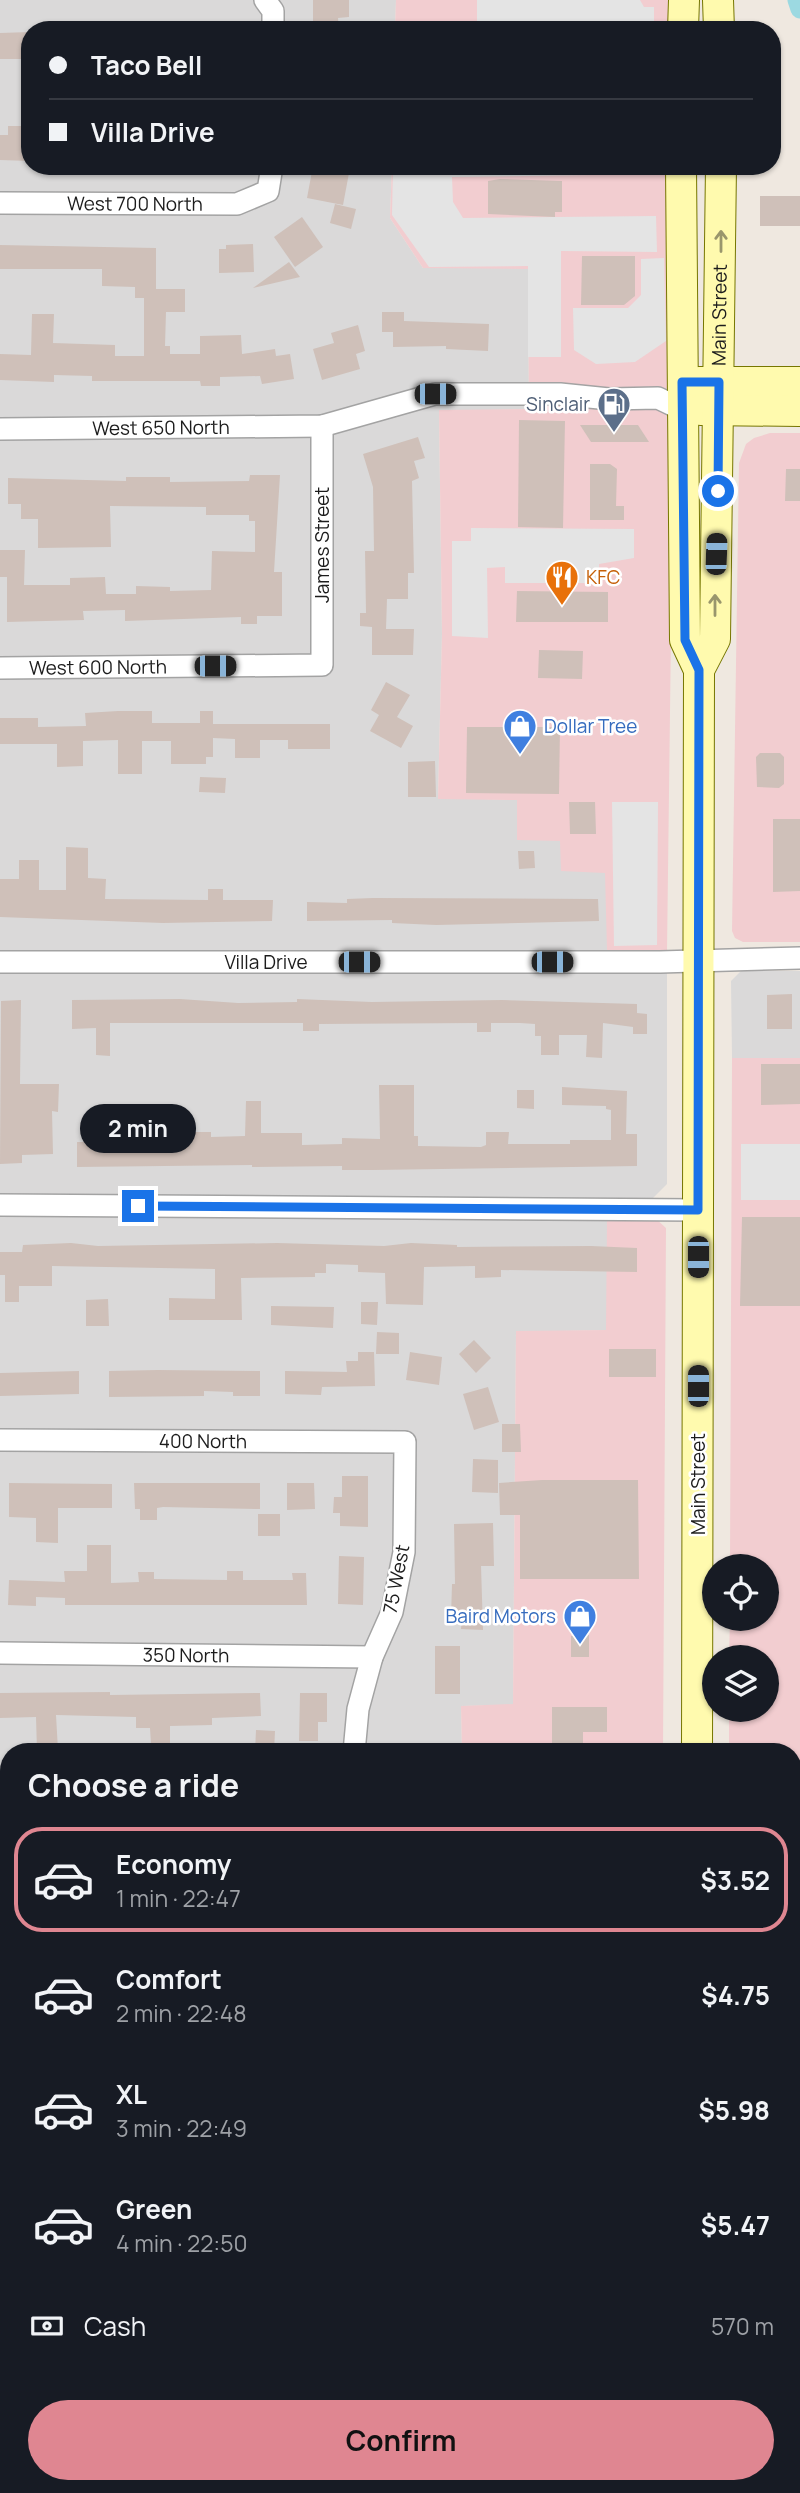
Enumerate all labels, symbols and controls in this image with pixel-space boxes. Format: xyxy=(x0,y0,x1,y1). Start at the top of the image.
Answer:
text: Taco Bell xyxy=(91,47,202,83)
text: Villa Drive xyxy=(91,114,215,150)
street label: West 700 North xyxy=(67,190,203,217)
one-way arrow xyxy=(714,229,728,252)
street label: Main Street xyxy=(705,264,733,366)
car xyxy=(415,384,457,405)
fuel station icon: Sinclair xyxy=(595,385,633,434)
place label: Sinclair xyxy=(526,391,590,417)
street label: West 650 North xyxy=(92,414,230,441)
route start xyxy=(702,475,734,507)
street label: James Street xyxy=(309,487,335,603)
car xyxy=(705,533,728,575)
restaurant icon: KFC xyxy=(543,558,581,607)
place label: KFC xyxy=(586,564,620,590)
one-way arrow xyxy=(708,594,722,617)
street label: West 600 North xyxy=(29,653,167,681)
car xyxy=(195,656,237,677)
shop icon: Dollar Tree xyxy=(501,707,539,756)
place label: Dollar Tree xyxy=(544,713,637,739)
street label: Villa Drive xyxy=(224,949,308,975)
car xyxy=(339,952,381,973)
car xyxy=(532,952,574,973)
callout: 2 min xyxy=(80,1104,196,1154)
text: 2 min xyxy=(108,1112,168,1144)
route end xyxy=(122,1190,154,1222)
car xyxy=(688,1236,709,1278)
car xyxy=(688,1365,709,1407)
street label: 400 North xyxy=(159,1428,247,1454)
street label: Main Street xyxy=(685,1433,711,1535)
street label: 75 West xyxy=(377,1542,415,1616)
map controls xyxy=(702,1554,779,1722)
button: locate xyxy=(702,1554,779,1631)
shop icon: Baird Motors xyxy=(561,1597,599,1646)
place label: Baird Motors xyxy=(446,1603,556,1629)
street label: 350 North xyxy=(142,1642,230,1668)
button: layers xyxy=(702,1645,779,1722)
text: Choose a ride xyxy=(28,1763,239,1807)
text: Economy xyxy=(116,1846,231,1882)
icon: car xyxy=(32,1848,95,1911)
text: $3.52 xyxy=(701,1862,770,1898)
text: 1 min · 22:47 xyxy=(116,1882,241,1914)
text: Comfort xyxy=(116,1961,222,1997)
icon: car xyxy=(32,1963,95,2026)
text: $4.75 xyxy=(701,1977,770,2013)
text: 2 min · 22:48 xyxy=(116,1997,247,2029)
text: XL xyxy=(116,2076,147,2112)
icon: car xyxy=(32,2078,95,2141)
text: $5.98 xyxy=(698,2092,770,2128)
text: 3 min · 22:49 xyxy=(116,2112,247,2144)
text: Green xyxy=(116,2191,192,2227)
icon: car xyxy=(32,2193,95,2256)
text: $5.47 xyxy=(701,2207,770,2243)
text: 4 min · 22:50 xyxy=(116,2227,248,2259)
icon: cash xyxy=(28,2307,66,2345)
text: Cash xyxy=(84,2308,146,2344)
text: 570 m xyxy=(711,2310,774,2342)
button: Confirm xyxy=(28,2400,774,2480)

